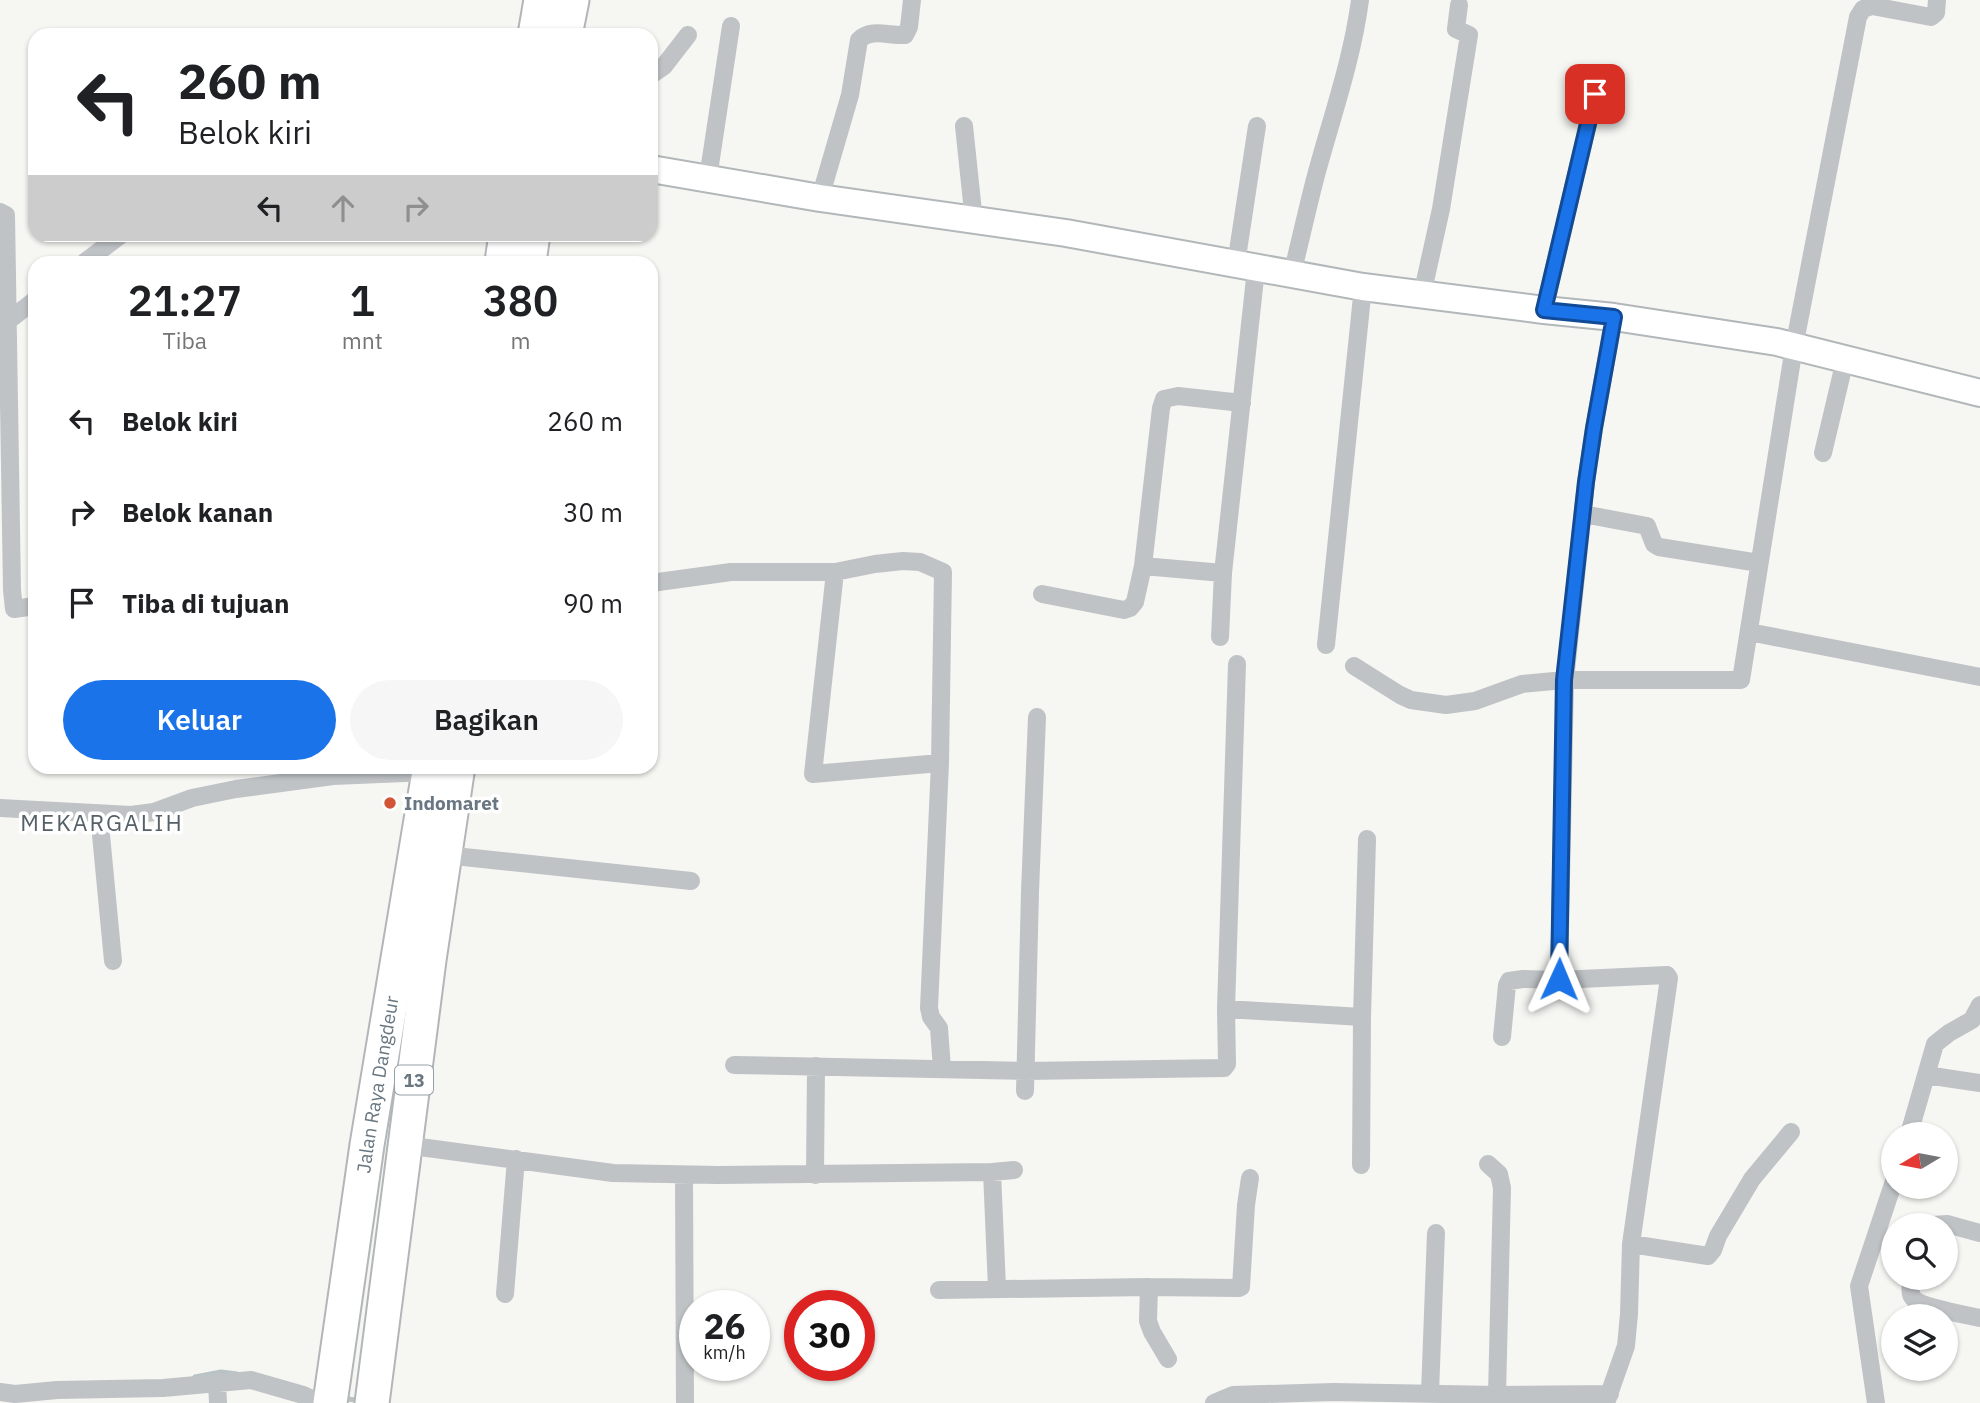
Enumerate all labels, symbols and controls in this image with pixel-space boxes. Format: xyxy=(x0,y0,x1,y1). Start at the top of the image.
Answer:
text: 260 m xyxy=(178,49,322,112)
icon: left xyxy=(63,56,154,147)
pin xyxy=(1565,64,1625,124)
icon: arrive xyxy=(1576,75,1614,113)
text: Belok kiri xyxy=(178,111,312,153)
icon: left xyxy=(251,189,289,227)
icon: ahead xyxy=(324,189,362,227)
icon: right xyxy=(397,189,435,227)
text: 21:27 xyxy=(128,273,242,328)
text: 1 xyxy=(350,273,375,328)
text: 380 xyxy=(483,273,558,328)
text: Tiba xyxy=(163,325,207,355)
text: mnt xyxy=(342,325,383,355)
text: m xyxy=(510,325,530,355)
icon: left xyxy=(63,402,101,440)
text: Belok kiri xyxy=(122,404,238,438)
text: 260 m xyxy=(547,404,623,438)
icon: right xyxy=(63,493,101,531)
text: Belok kanan xyxy=(122,495,273,529)
text: 30 m xyxy=(563,495,623,529)
icon: arrive xyxy=(63,584,101,622)
text: Tiba di tujuan xyxy=(122,586,289,620)
text: 90 m xyxy=(563,586,623,620)
button: Keluar xyxy=(63,680,336,760)
button: Bagikan xyxy=(350,680,623,760)
place label: Indomaret xyxy=(404,791,499,815)
marker: Indomaret xyxy=(382,795,398,811)
district label: MEKARGALIH xyxy=(20,807,184,837)
position arrow xyxy=(1522,942,1596,1016)
street label: Jalan Raya Dangdeur xyxy=(351,994,404,1175)
road number: 13 xyxy=(395,1065,433,1094)
north arrow xyxy=(1881,1122,1958,1199)
map controls xyxy=(1881,1122,1958,1381)
button: search xyxy=(1881,1213,1958,1290)
speed limit sign: 30 xyxy=(784,1290,875,1381)
text: 26 xyxy=(703,1303,746,1349)
button: layers xyxy=(1881,1304,1958,1381)
text: km/h xyxy=(703,1341,746,1364)

